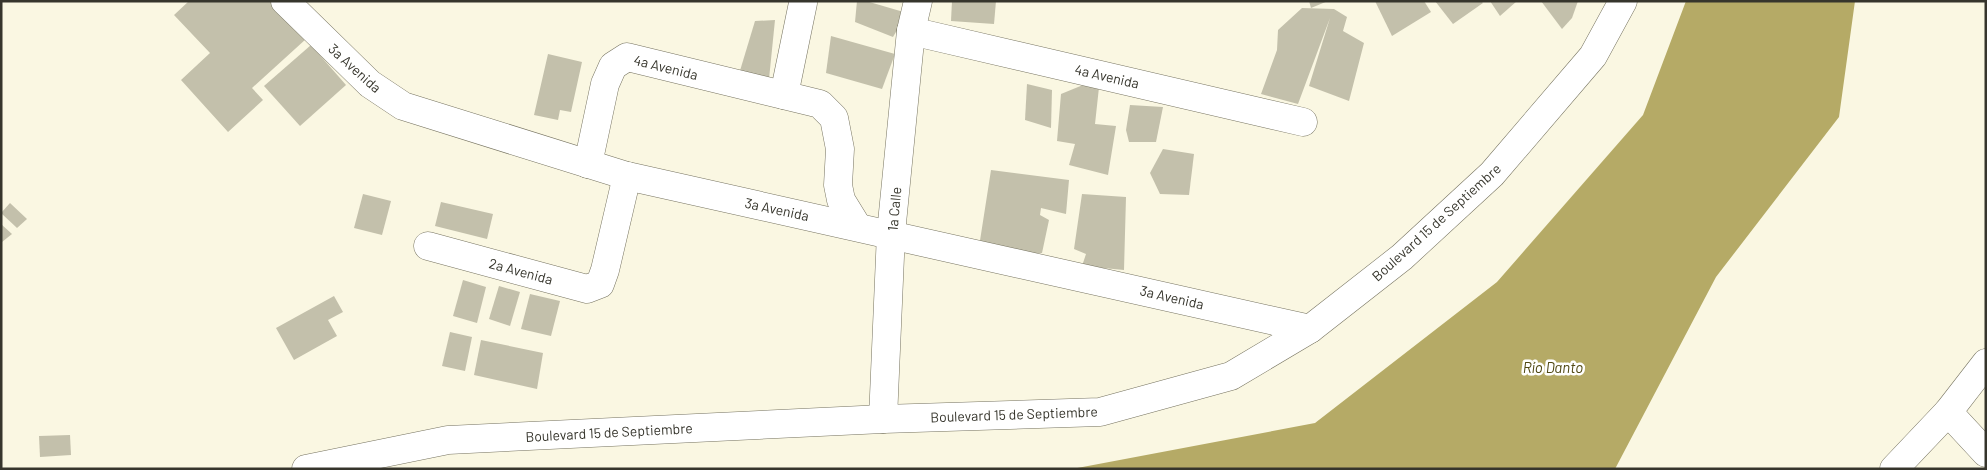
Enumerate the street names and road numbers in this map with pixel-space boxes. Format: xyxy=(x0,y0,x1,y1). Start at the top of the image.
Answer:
street label: 3a Avenida xyxy=(325,40,385,96)
street label: 4a Avenida xyxy=(632,51,700,83)
street label: 4a Avenida xyxy=(1073,60,1141,92)
street label: Boulevard 15 de Septiembre xyxy=(1368,160,1504,284)
street label: 1a Calle xyxy=(884,186,904,232)
street label: 3a Avenida xyxy=(743,194,811,224)
street label: 2a Avenida xyxy=(487,254,555,288)
street label: 3a Avenida xyxy=(1138,281,1206,313)
street label: Boulevard 15 de Septiembre xyxy=(930,403,1098,425)
street label: Boulevard 15 de Septiembre xyxy=(525,419,693,445)

